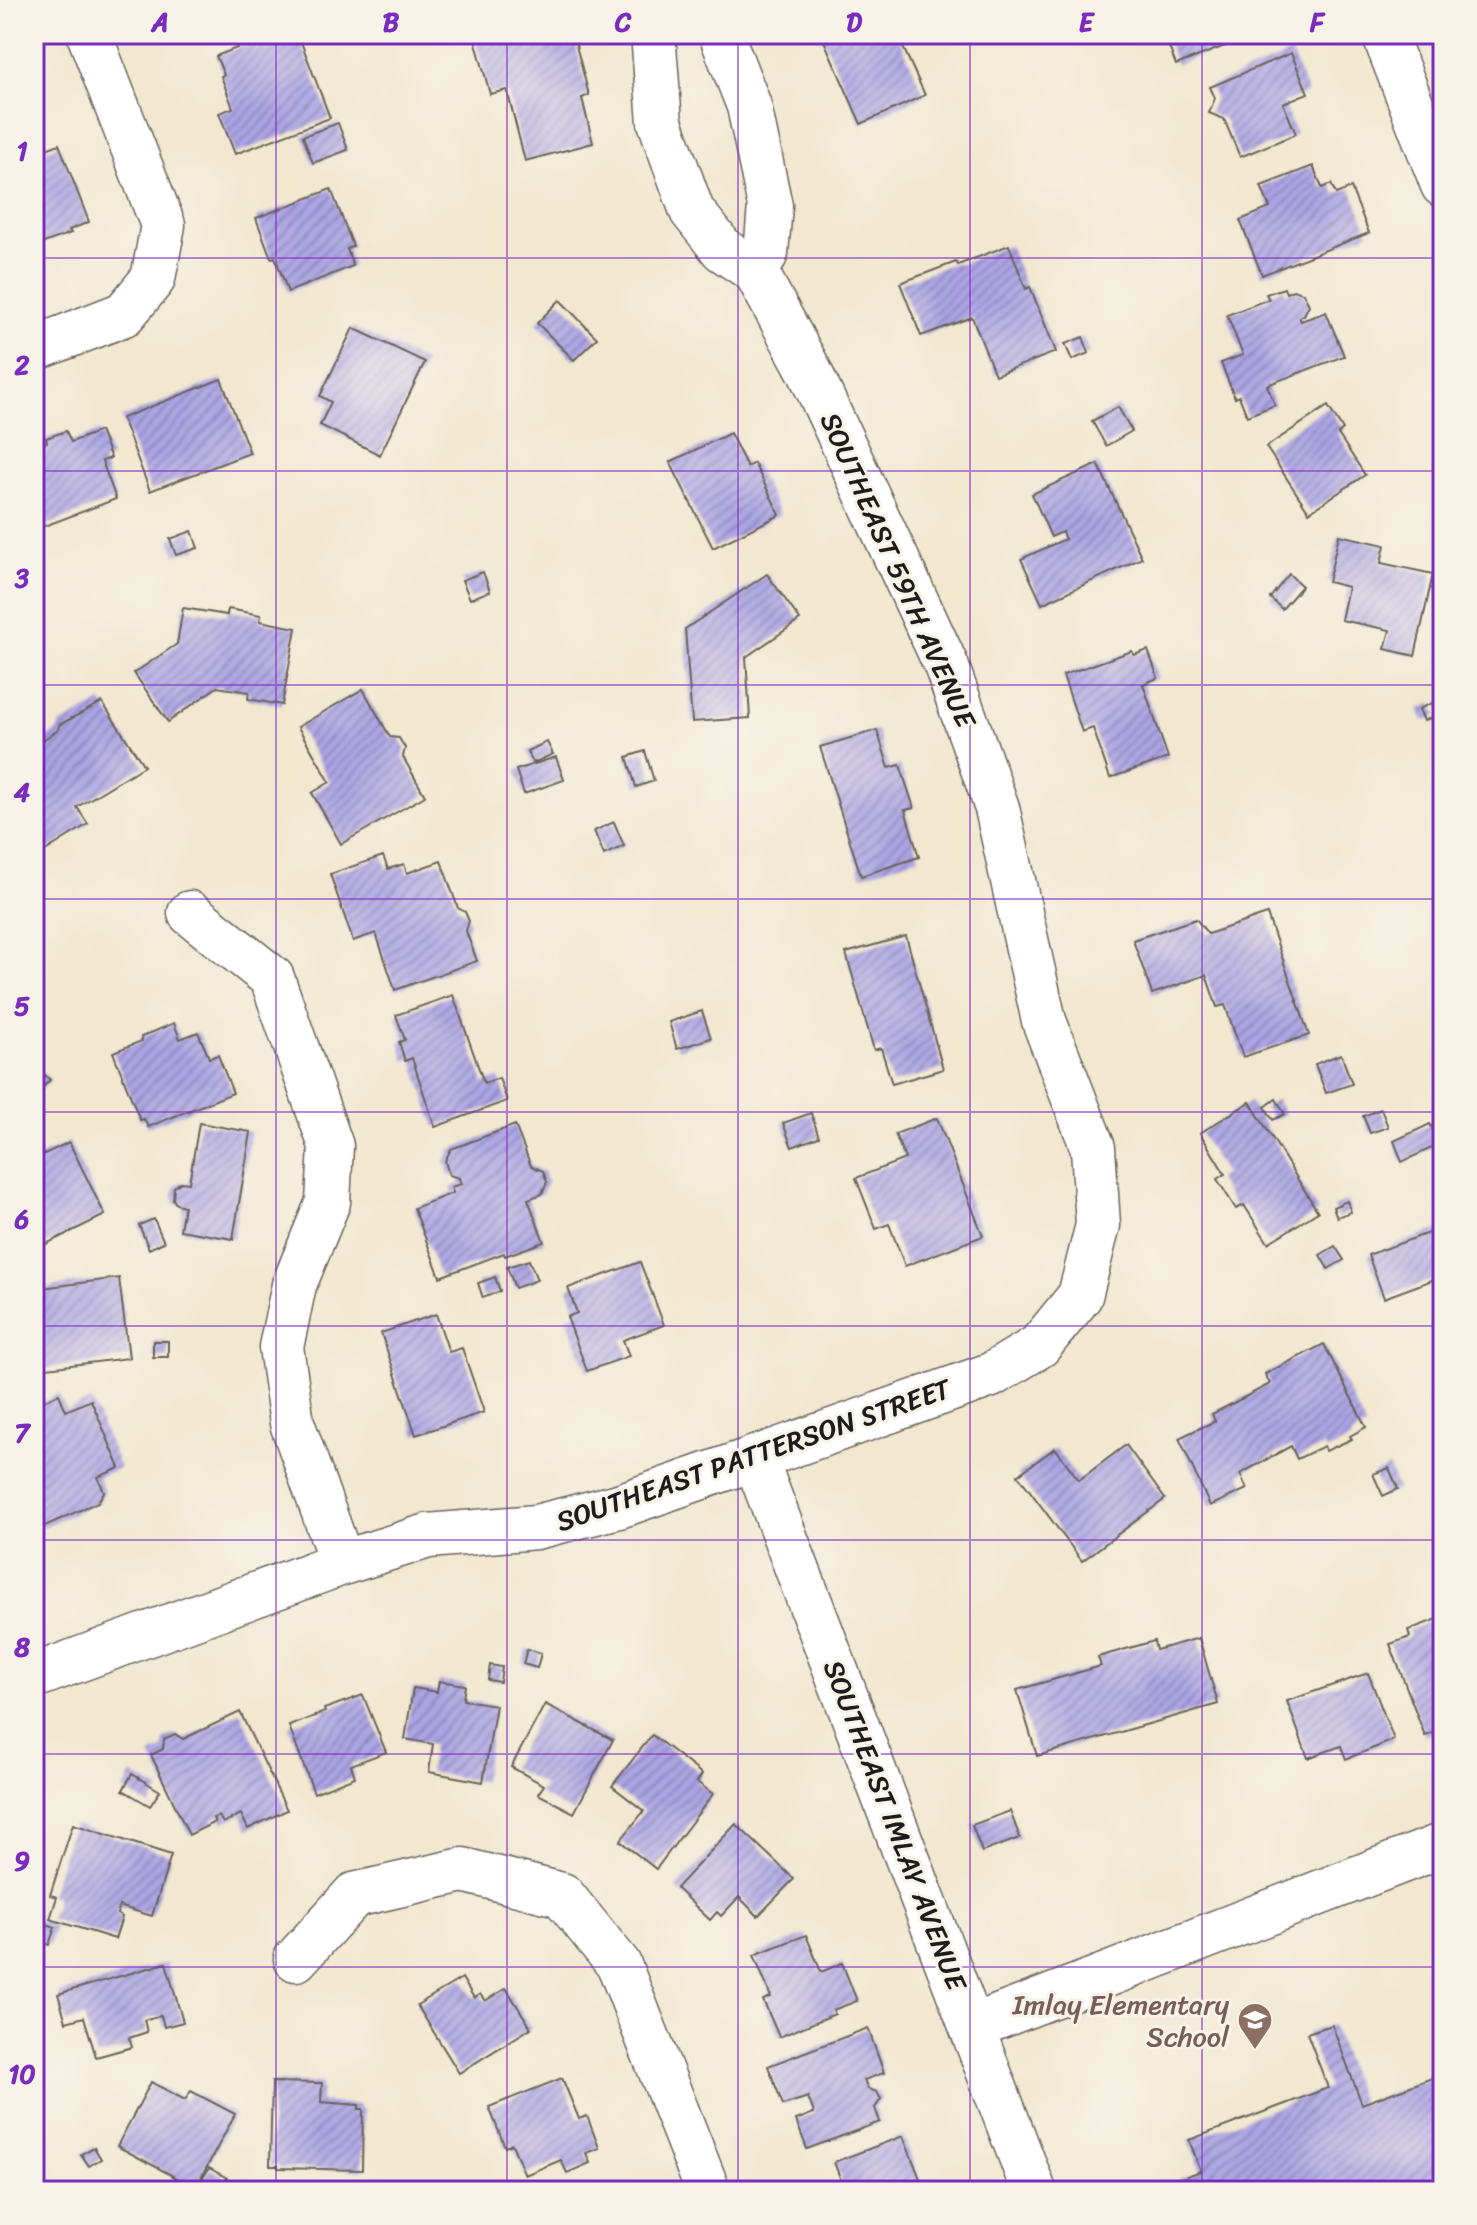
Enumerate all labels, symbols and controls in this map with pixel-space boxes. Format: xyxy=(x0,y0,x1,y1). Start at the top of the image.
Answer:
text: A xyxy=(150,0,169,45)
text: B xyxy=(383,0,400,45)
text: C xyxy=(614,0,632,45)
text: D xyxy=(846,0,862,45)
text: E xyxy=(1079,0,1096,45)
text: F xyxy=(1309,0,1326,45)
text: 1 xyxy=(16,128,28,174)
text: 2 xyxy=(13,342,30,388)
street label: SOUTHEAST 59TH AVENUE xyxy=(806,404,990,737)
text: 3 xyxy=(14,555,30,601)
text: 4 xyxy=(14,769,30,815)
text: 5 xyxy=(14,983,30,1029)
text: 6 xyxy=(14,1196,30,1242)
street label: SOUTHEAST PATTERSON STREET xyxy=(549,1364,959,1546)
text: 7 xyxy=(15,1410,32,1456)
text: 8 xyxy=(13,1624,30,1670)
street label: SOUTHEAST IMLAY AVENUE xyxy=(809,1652,981,1999)
text: 9 xyxy=(14,1838,30,1884)
place label: Imlay Elementary School xyxy=(1012,1980,1230,2061)
school or university icon: Imlay Elementary School xyxy=(1236,2001,1274,2051)
text: 10 xyxy=(8,2051,36,2097)

